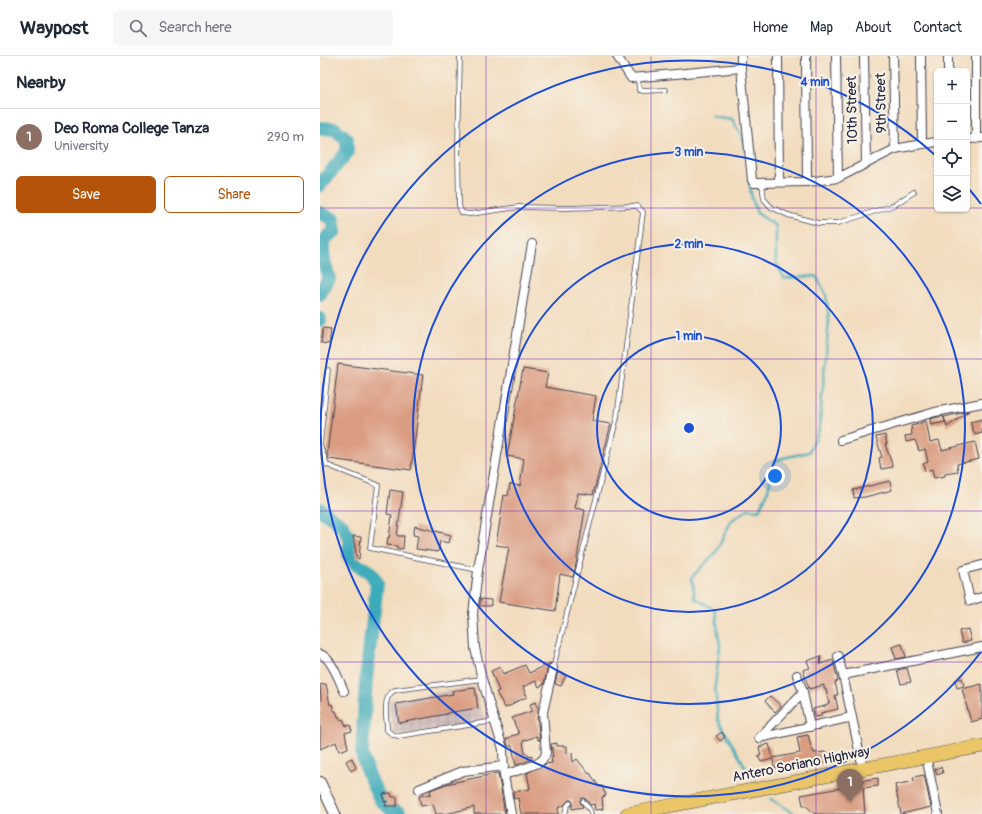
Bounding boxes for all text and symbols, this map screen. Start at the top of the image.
search box [113,10,393,46]
text: Waypost [20,16,89,40]
icon: search [127,17,149,39]
text: Search here [159,18,232,37]
text: Home [753,19,788,36]
text: Map [810,19,833,36]
text: About [855,19,891,36]
text: Contact [913,19,962,36]
map controls [934,68,970,212]
button: + [934,68,970,104]
text: Nearby [16,72,65,93]
street label: 9th Street [872,72,890,133]
text: 4 min [799,75,830,90]
street label: 10th Street [843,75,861,144]
button: − [934,104,970,140]
text: Deo Roma College Tanza [54,119,209,138]
text: 1 [26,129,32,145]
text: 290 m [267,129,304,145]
text: University [54,138,108,154]
button: locate [934,140,970,176]
text: 3 min [675,145,704,160]
button: Save [16,176,156,213]
button: Share [164,176,304,213]
button: layers [934,176,970,212]
text: 2 min [675,237,704,252]
text: 1 min [676,329,703,344]
centre of rings [682,421,696,435]
your location [765,466,785,486]
street label: Antero Soriano Highway [731,742,871,786]
pin: 1 [837,769,863,802]

